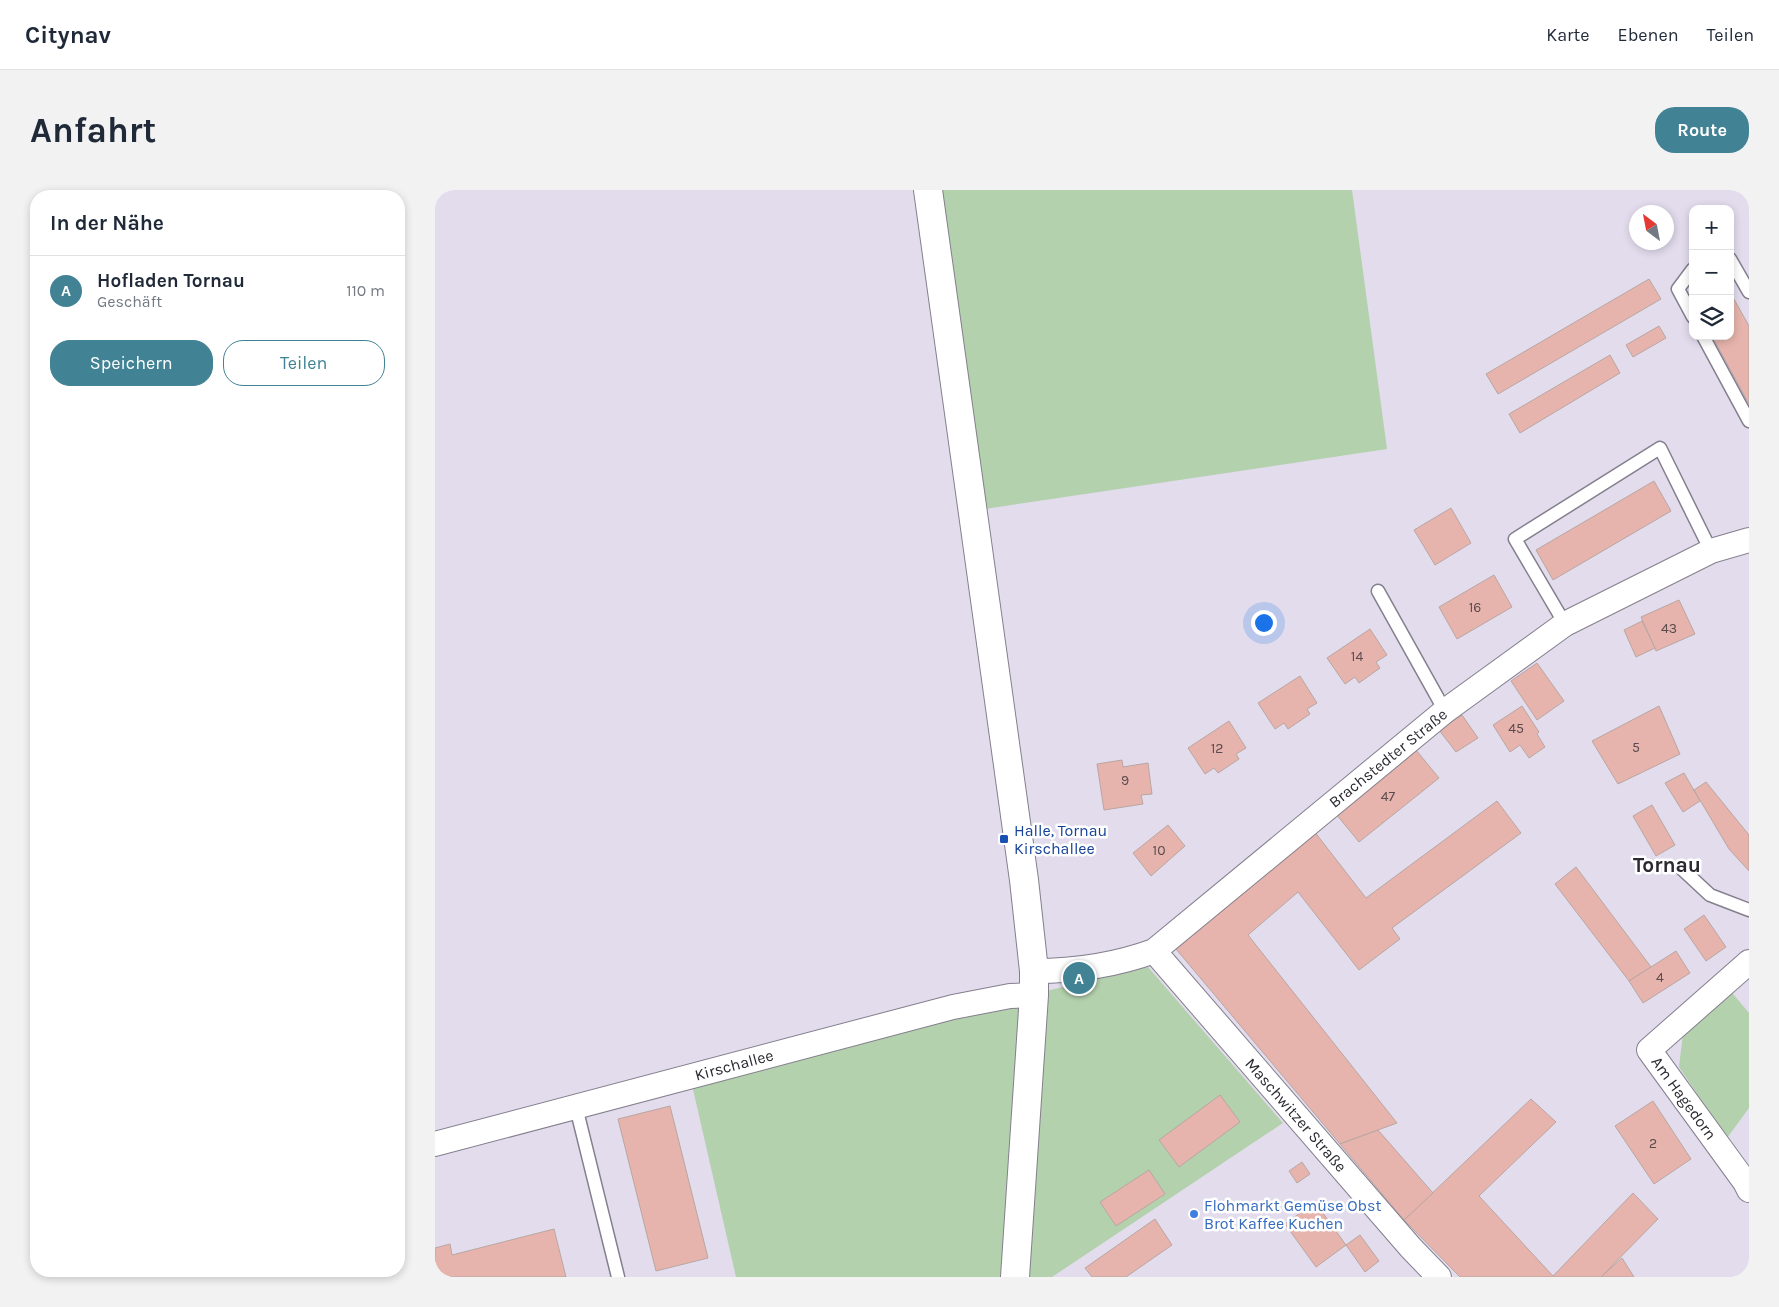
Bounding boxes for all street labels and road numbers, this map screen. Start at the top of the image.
street label: Brachstedter Straße [1325,704,1451,812]
street label: Kirschallee [693,1045,775,1085]
street label: Am Hagedorn [1647,1053,1721,1143]
street label: Maschwitzer Straße [1241,1054,1351,1176]

